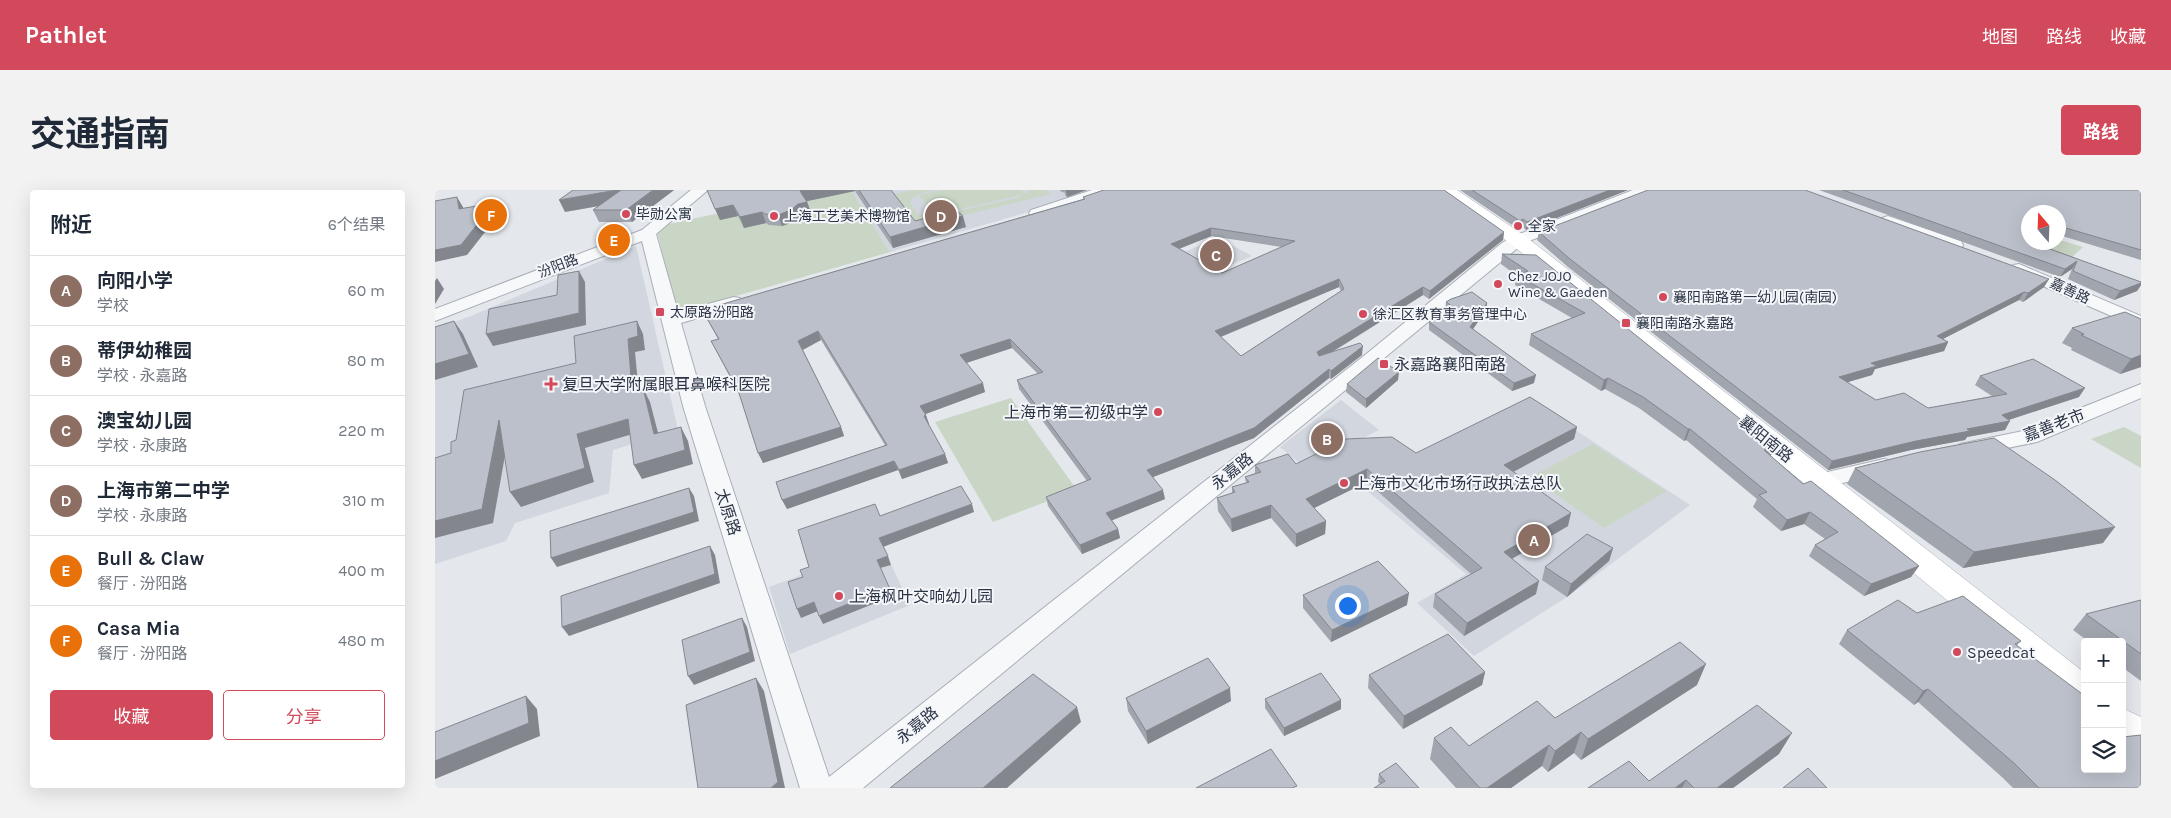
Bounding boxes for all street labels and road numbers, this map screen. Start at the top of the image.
street label: 汾阳路 [535,251,581,281]
street label: 嘉善路 [2047,274,2093,308]
street label: 嘉善老市 [2021,405,2087,445]
street label: 襄阳南路 [1735,411,1797,467]
street label: 永嘉路 [1207,449,1257,493]
street label: 太原路 [712,486,744,538]
street label: 永嘉路 [892,703,942,747]

